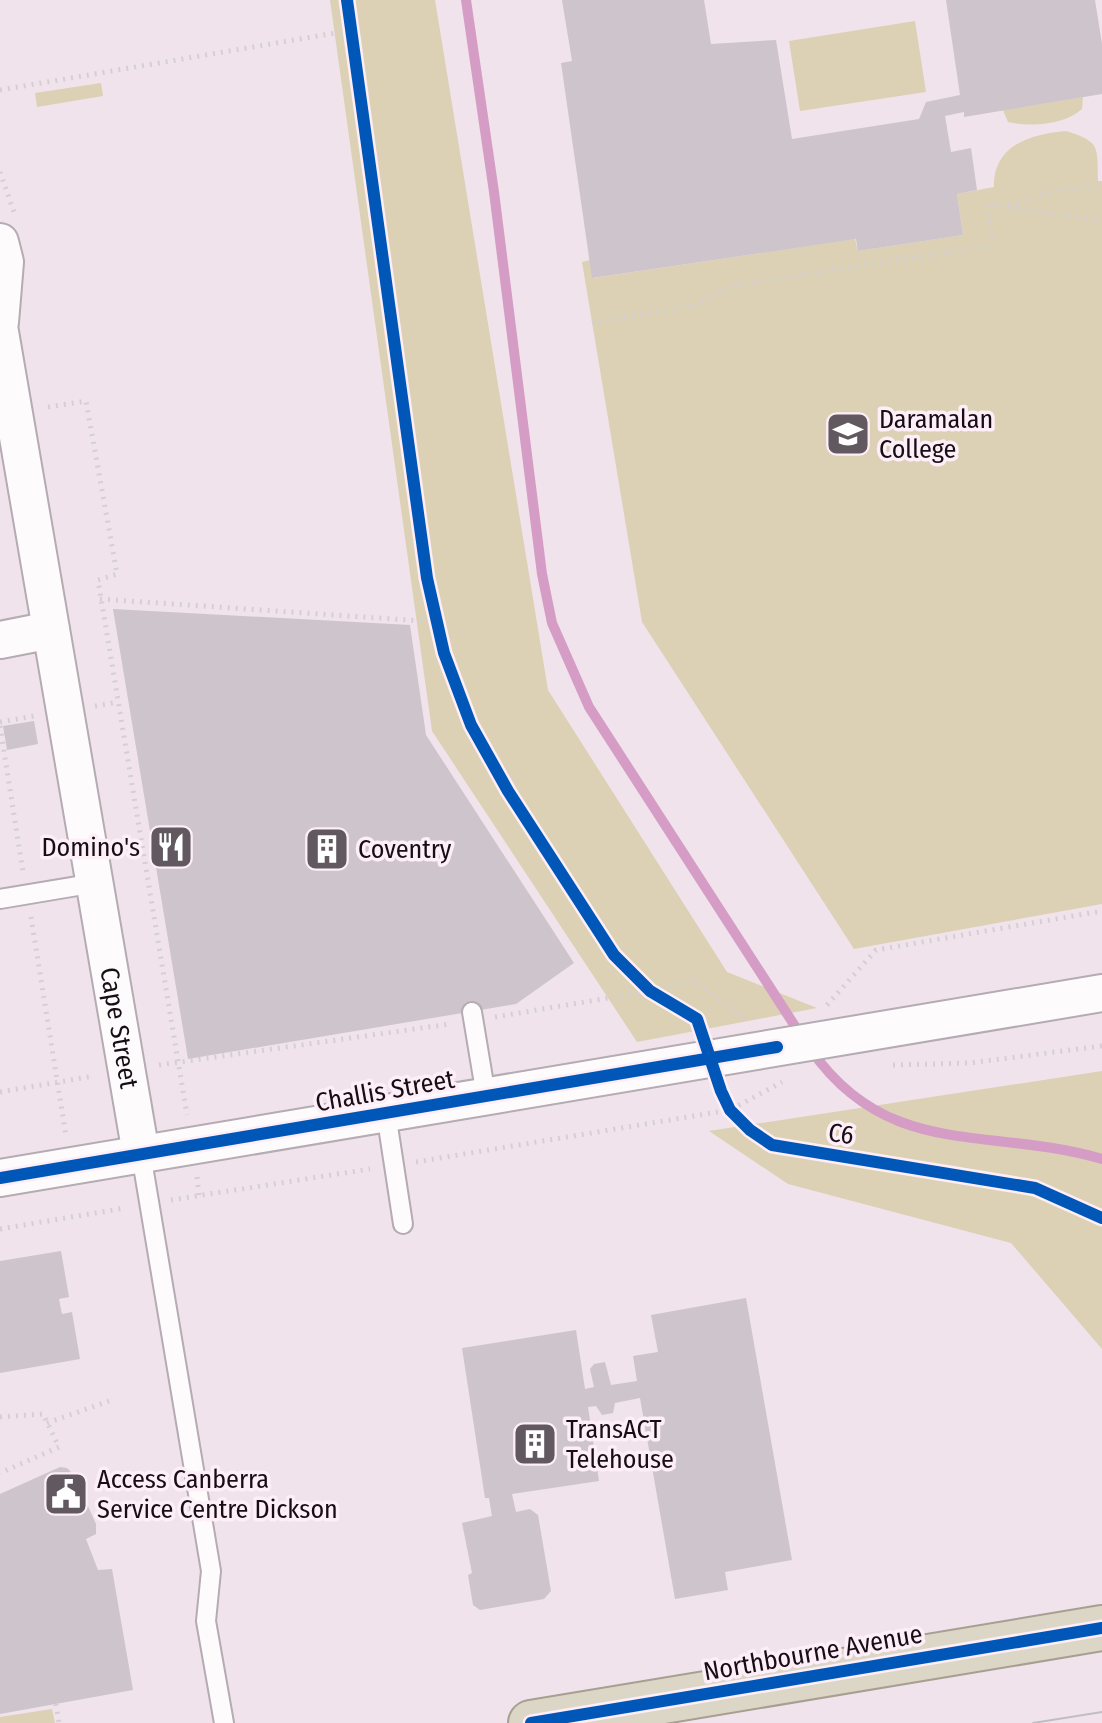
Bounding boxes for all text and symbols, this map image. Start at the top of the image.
place label: Daramalan College [879,404,993,465]
school or university icon: Daramalan College [824,410,872,458]
restaurant icon: Domino's [147,823,195,871]
building icon: Coventry [303,825,351,873]
place label: Domino's [41,832,140,863]
place label: Coventry [358,834,452,865]
street label: Cape Street [94,965,145,1091]
street label: Challis Street [313,1063,457,1118]
street label: C6 [826,1117,856,1151]
place label: TransACT Telehouse [566,1414,674,1475]
building icon: TransACT Telehouse [511,1420,559,1468]
place label: Access Canberra Service Centre Dickson [97,1464,338,1525]
public building icon: Access Canberra Service Centre Dickson [42,1470,90,1518]
street label: Northbourne Avenue [701,1618,925,1688]

